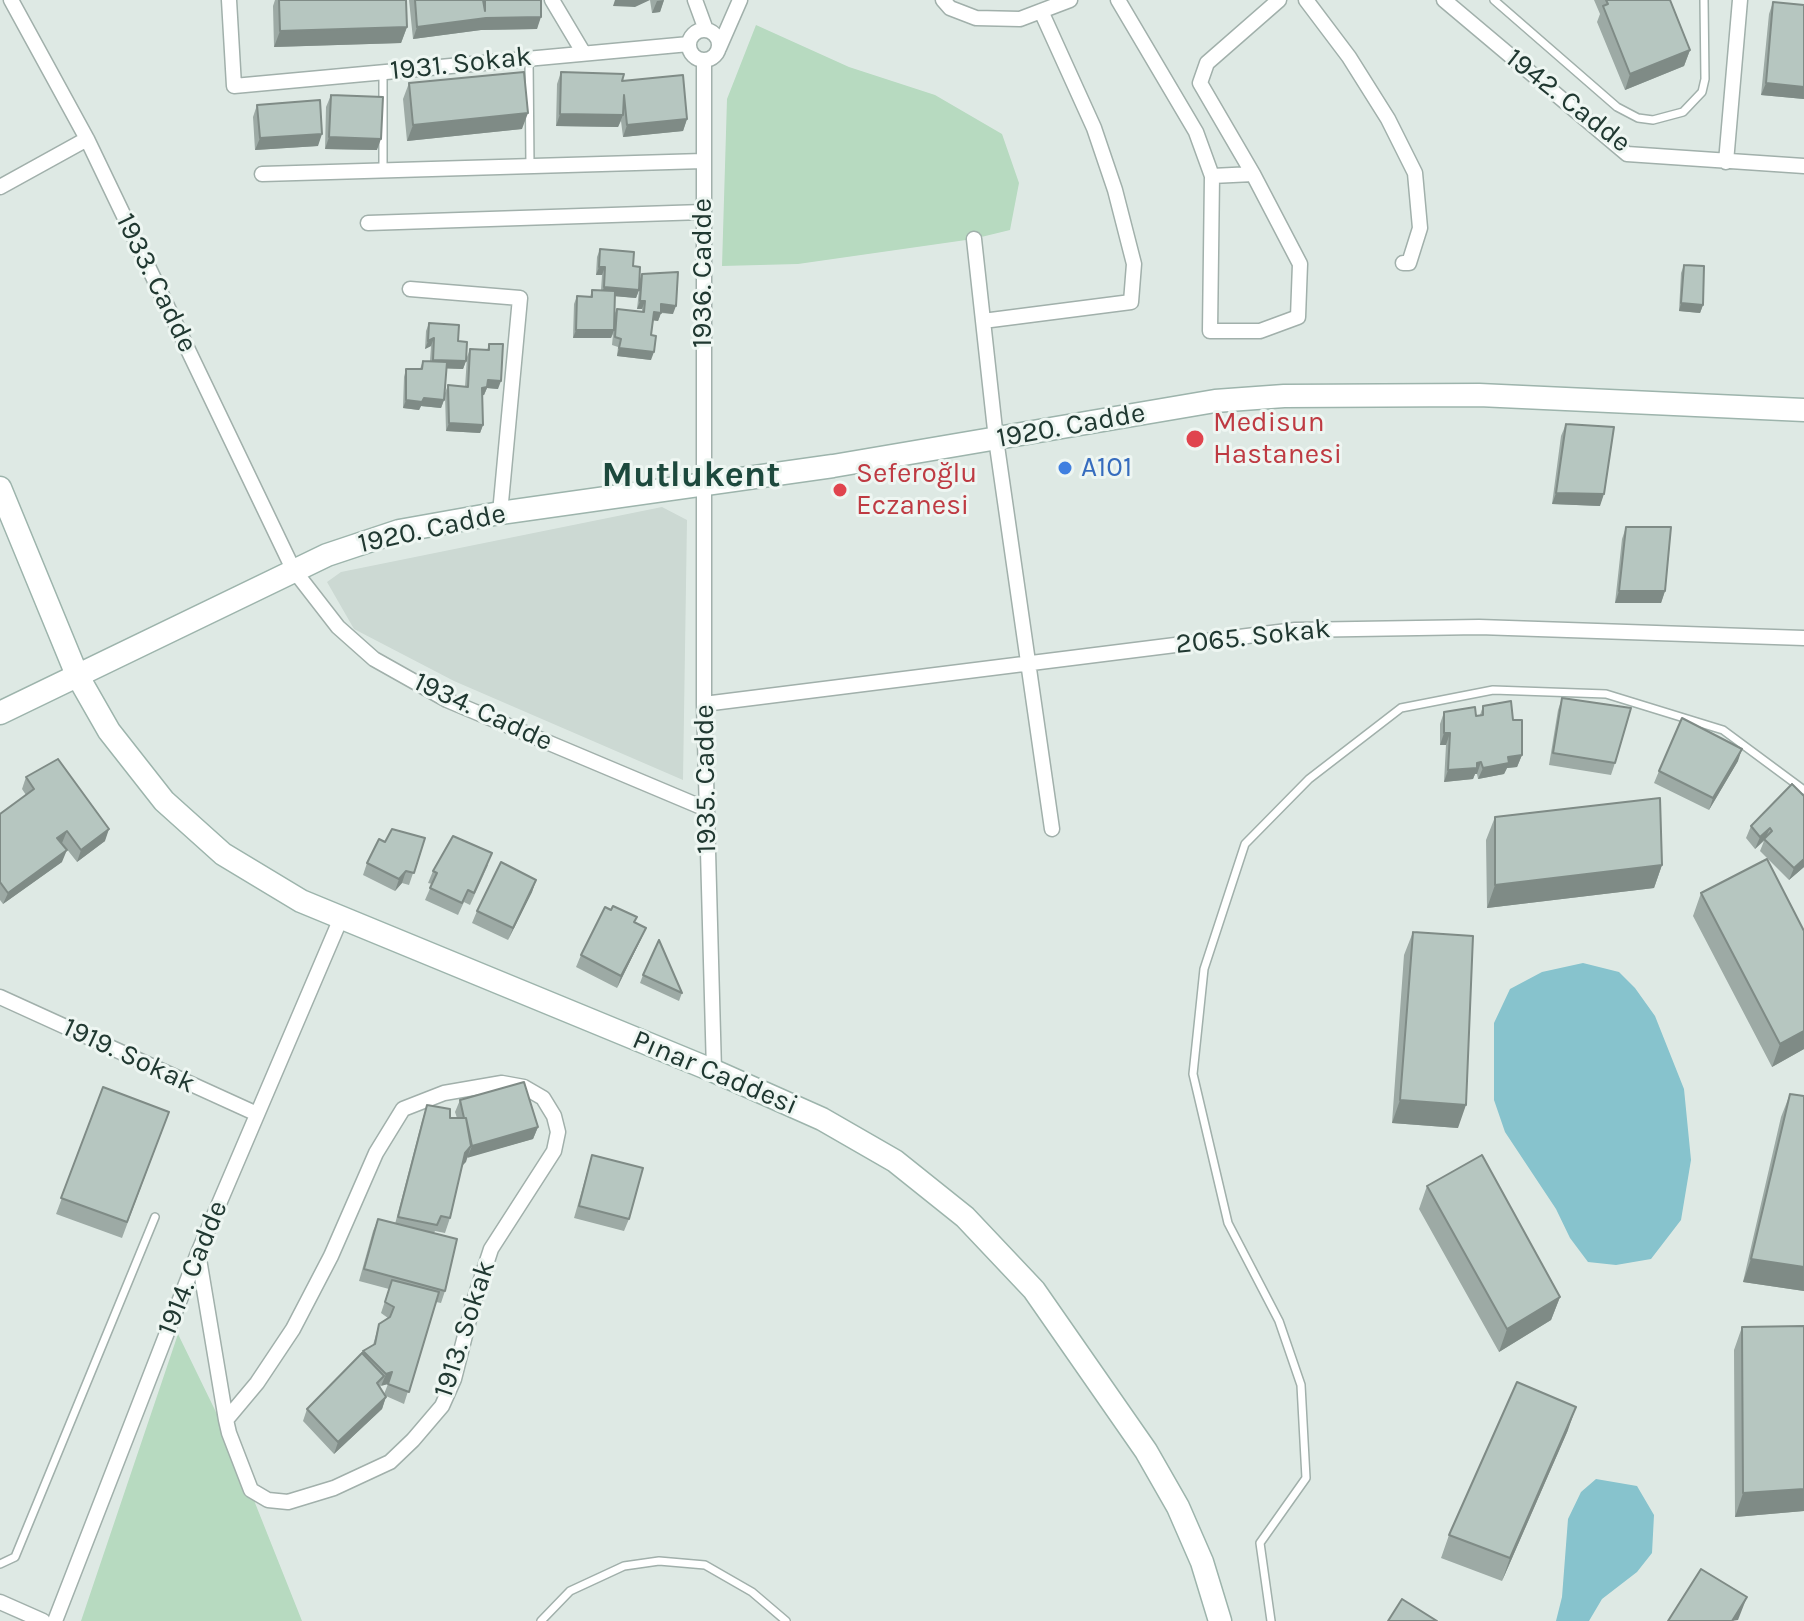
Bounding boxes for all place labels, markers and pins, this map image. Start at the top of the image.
place label: Medisun Hastanesi [1213,406,1342,472]
marker: Medisun Hastanesi [1184,428,1206,450]
place label: A101 [1081,451,1132,485]
place label: Seferoğlu Eczanesi [856,457,977,523]
marker: A101 [1056,459,1074,477]
marker: Seferoğlu Eczanesi [831,481,849,499]

